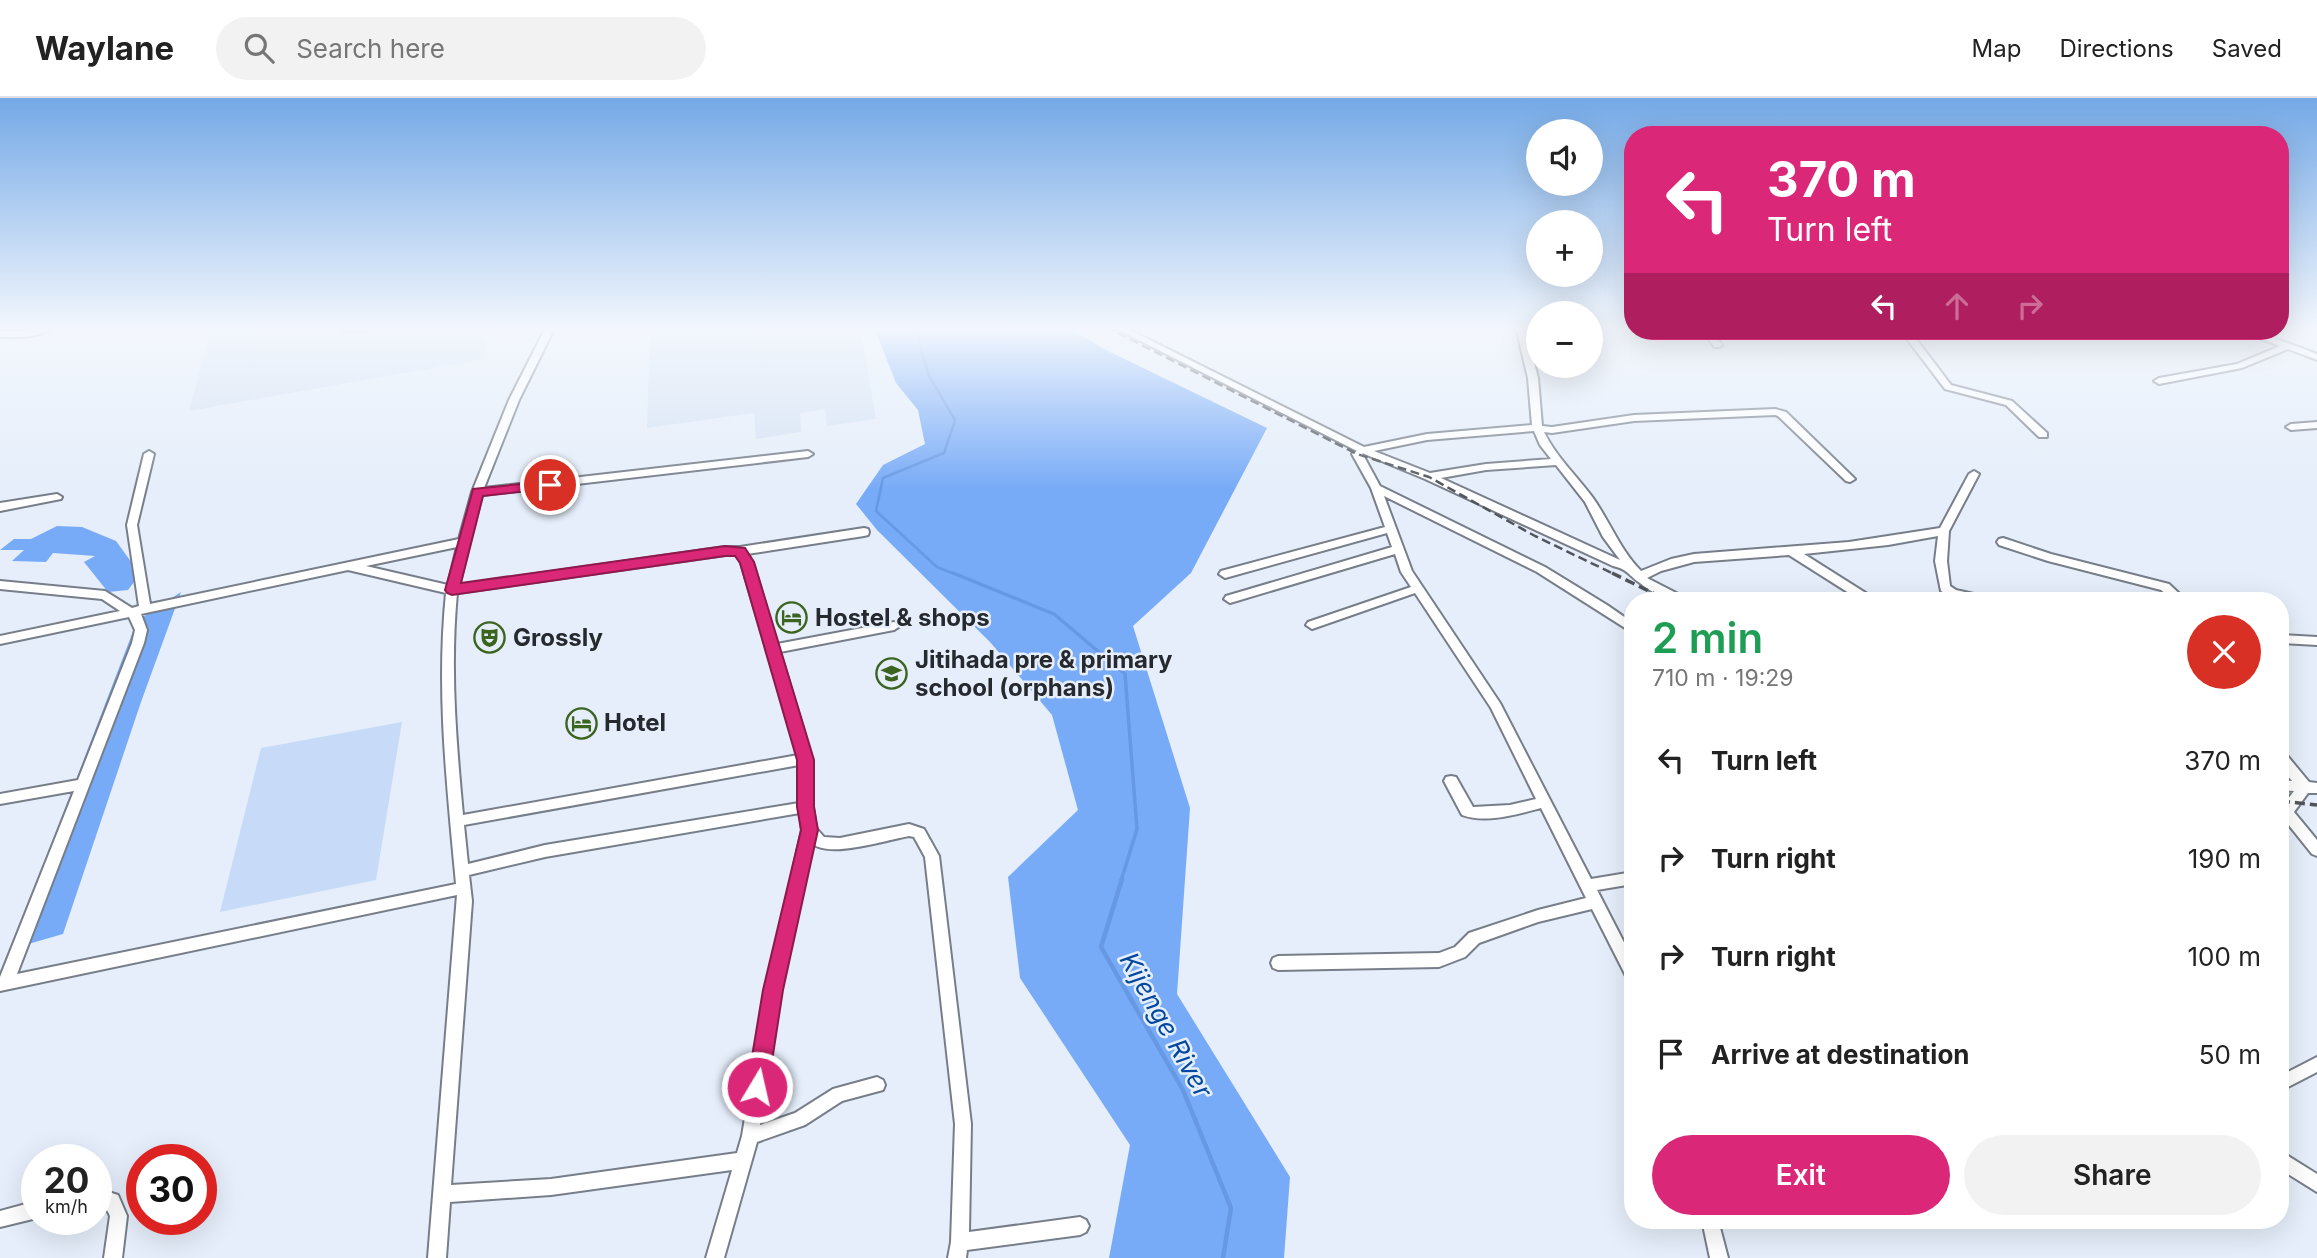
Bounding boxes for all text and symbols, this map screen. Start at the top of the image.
search box [216,17,706,80]
text: Waylane [35,28,174,68]
icon: search [240,29,278,67]
text: Search here [296,33,445,64]
text: Map [1972,34,2021,63]
text: Directions [2059,34,2174,63]
text: Saved [2212,34,2282,63]
map controls [1526,119,1603,378]
button: sound [1526,119,1603,196]
text: 370 m [1767,150,1916,209]
icon: left [1652,154,1743,245]
button: + [1526,210,1603,287]
text: Turn left [1767,210,1892,249]
icon: left [1865,287,1903,325]
icon: ahead [1938,287,1976,325]
icon: right [2011,287,2049,325]
button: − [1526,301,1603,378]
pin [520,455,580,515]
icon: arrive [531,466,569,504]
hotel icon: Hostel & shops [775,601,809,635]
place label: Hostel & shops [815,603,990,632]
text: 2 min [1652,612,1763,663]
button: close [2187,615,2261,689]
theatre icon: Grossly [473,621,507,655]
place label: Grossly [513,623,604,652]
place label: Jitihada pre & primary school (orphans) [915,645,1173,702]
school or university icon: Jitihada pre & primary school (orphans) [875,657,909,691]
text: 710 m · 19:29 [1652,664,1794,692]
hotel icon: Hotel [564,706,598,740]
place label: Hotel [604,708,666,737]
icon: left [1652,741,1690,779]
text: Turn left [1711,745,1817,776]
text: 370 m [2184,745,2261,776]
icon: right [1652,839,1690,877]
text: Turn right [1711,843,1836,874]
text: 190 m [2188,843,2261,874]
icon: right [1652,937,1690,975]
text: Turn right [1711,941,1836,972]
text: 100 m [2188,941,2261,972]
water label: Kijenge River [1114,947,1220,1104]
icon: arrive [1652,1035,1690,1073]
text: Arrive at destination [1711,1039,1970,1070]
text: 50 m [2199,1039,2261,1070]
position arrow [720,1050,794,1124]
button: Exit [1652,1135,1950,1215]
button: Share [1964,1135,2261,1215]
speed limit sign: 30 [126,1144,217,1235]
text: 20 [44,1159,89,1201]
text: km/h [45,1196,88,1217]

